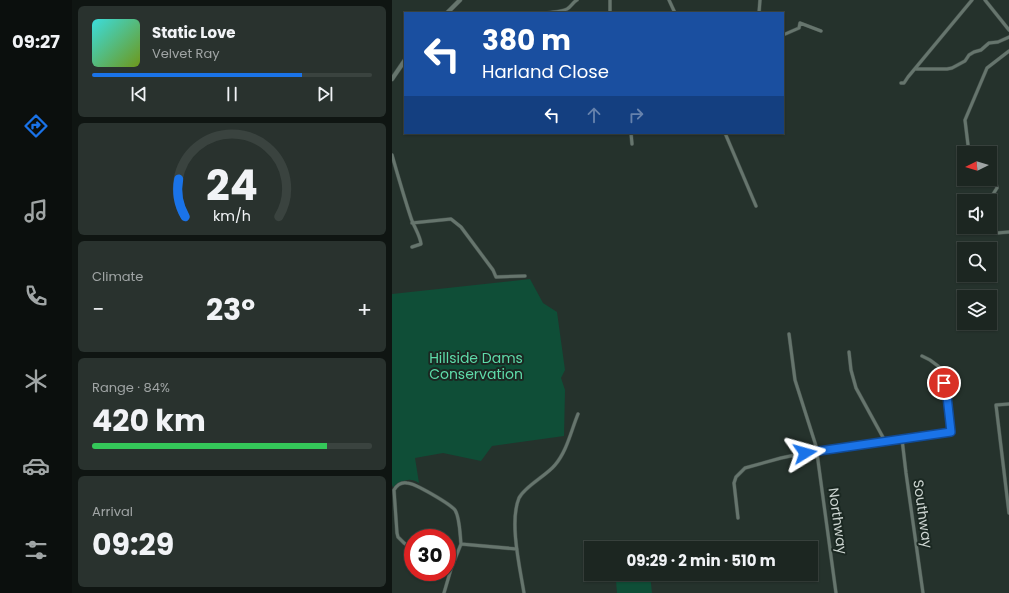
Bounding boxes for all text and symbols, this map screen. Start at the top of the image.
text: 380 m [482,21,571,60]
text: Static Love [152,22,236,43]
icon: left [416,28,468,80]
text: 09:27 [12,29,60,54]
text: Velvet Ray [152,44,220,63]
text: Harland Close [482,59,609,84]
icon: previous [128,83,150,105]
icon: pause [221,83,243,105]
icon: next [314,83,336,105]
icon: left [541,104,563,126]
icon: ahead [583,104,605,126]
icon: right [625,104,647,126]
icon: directions [22,112,50,140]
north arrow [957,146,997,186]
map controls [957,146,997,330]
text: 24 [206,156,258,215]
button: sound [957,194,997,234]
icon: music [22,197,50,225]
text: km/h [213,206,251,226]
button: search [957,242,997,282]
text: Climate [92,267,143,286]
icon: phone [22,282,50,310]
text: 23° [206,288,255,331]
button: layers [957,290,997,330]
text: − [92,294,104,325]
text: + [357,294,372,325]
park label: Hillside Dams Conservation [429,348,523,384]
pin [927,366,961,400]
icon: climate [22,367,50,395]
icon: arrive [933,372,955,394]
text: Range · 84% [92,378,170,397]
text: 420 km [92,399,206,442]
position arrow [784,432,826,474]
icon: car [22,452,50,480]
street label: Southway [908,478,938,550]
street label: Northway [823,486,853,556]
text: Arrival [92,502,133,521]
text: 09:29 [92,523,174,566]
speed limit sign: 30 [404,529,456,581]
icon: filters [22,536,50,564]
text: 09:29 · 2 min · 510 m [626,550,776,571]

